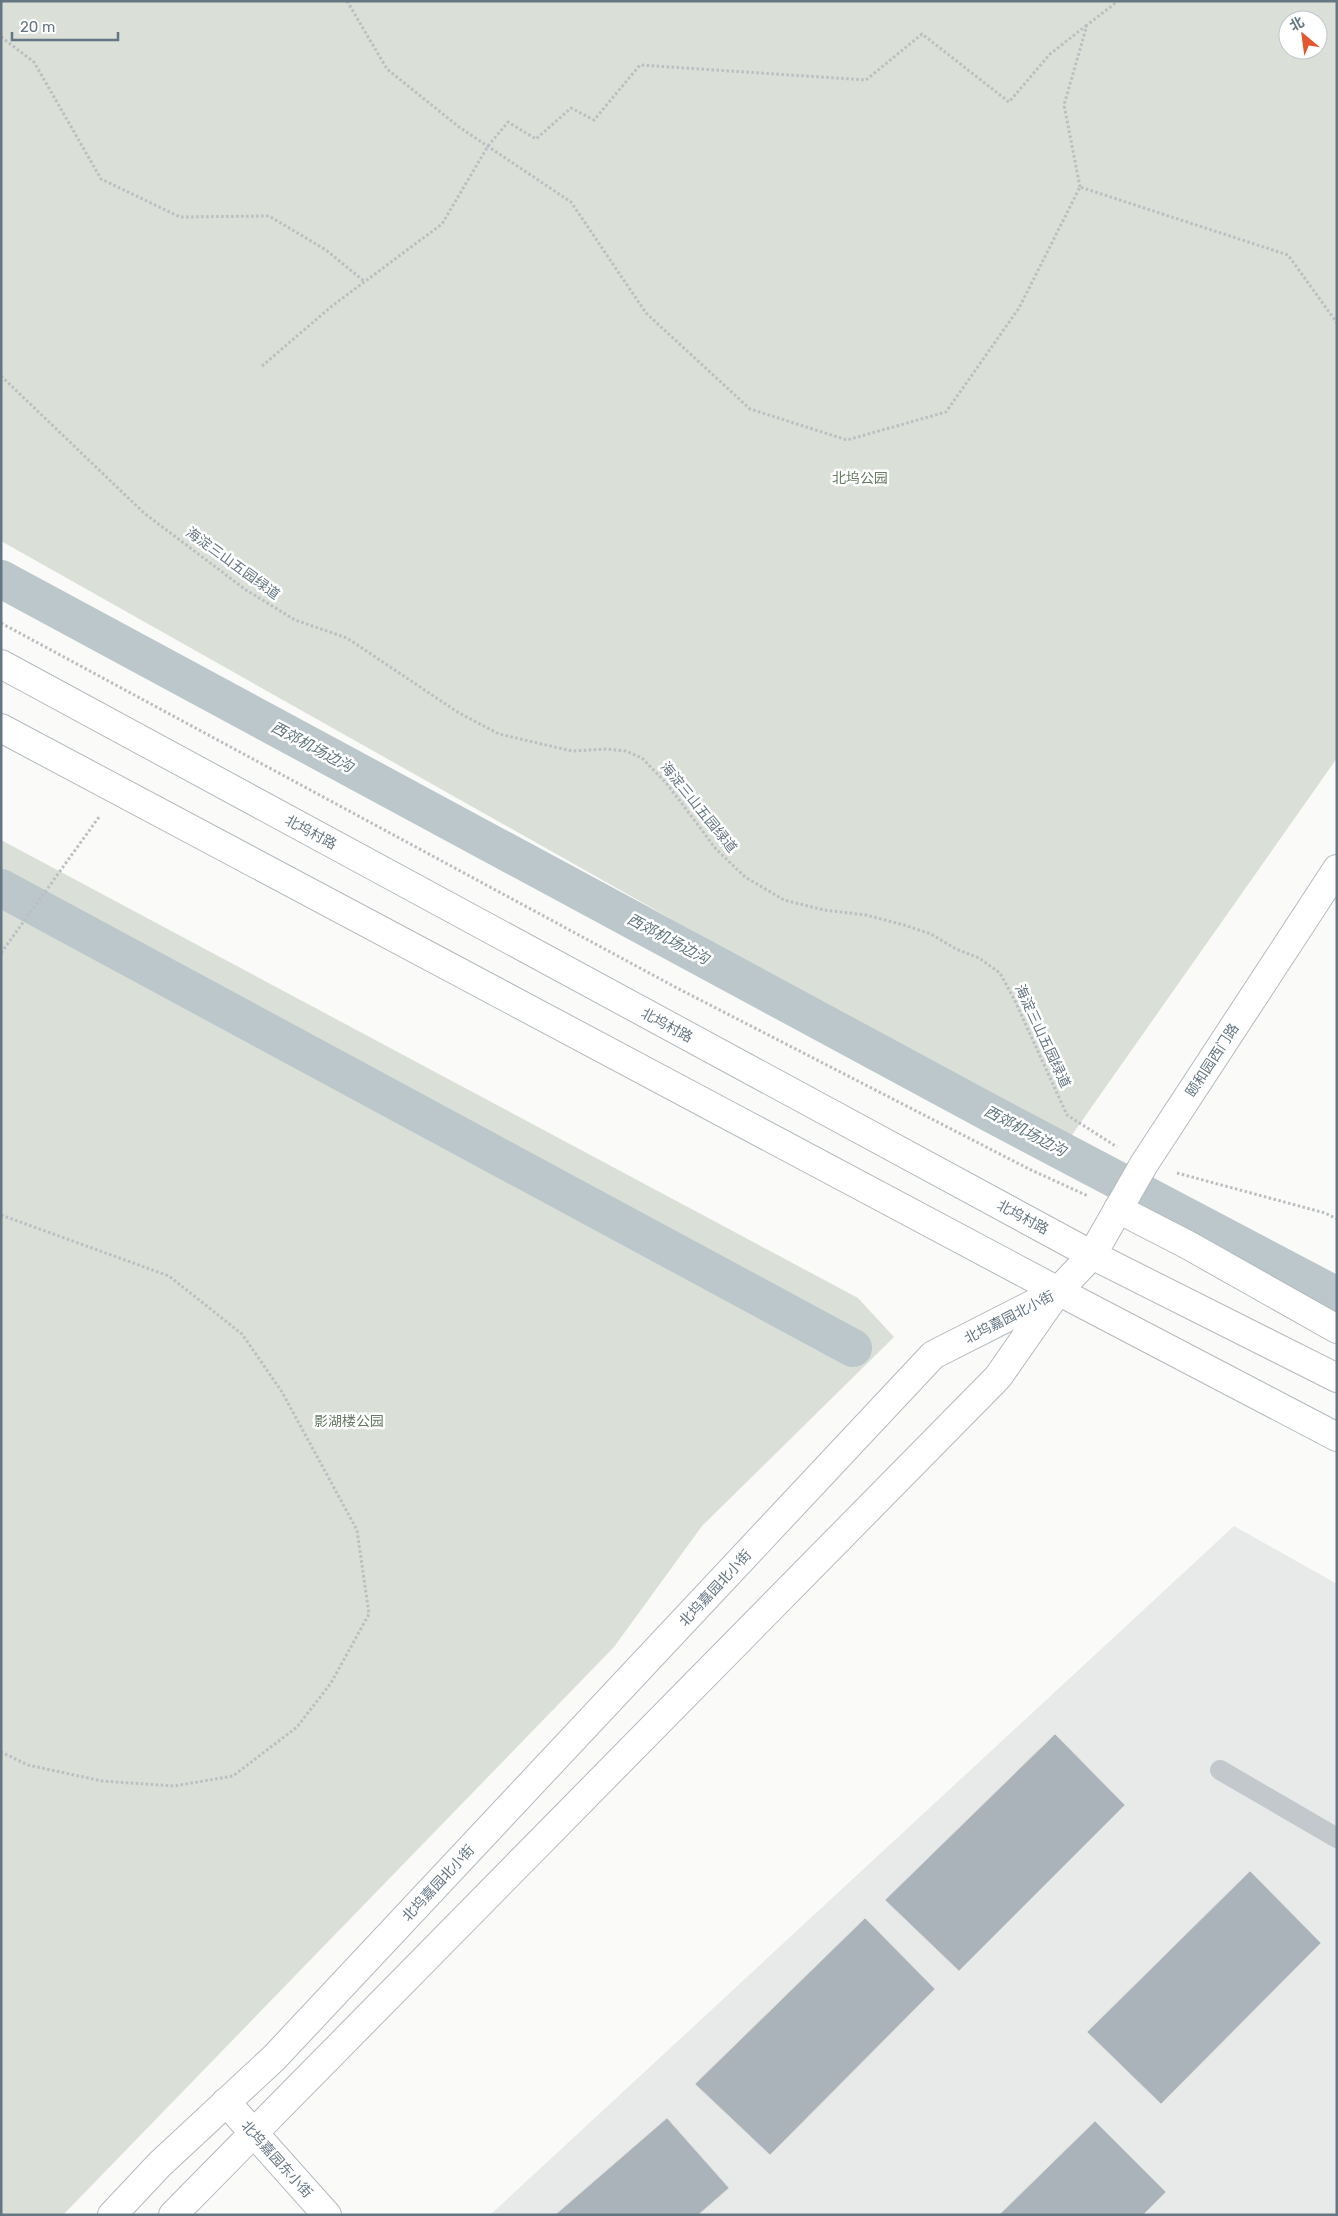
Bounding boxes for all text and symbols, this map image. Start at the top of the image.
scale bar [12,10,119,42]
north arrow [1278,10,1328,60]
text: 北 [1287,13,1307,35]
text: 20 m [20,18,55,36]
park label: 北坞公园 [832,470,888,487]
street label: 海淀三山五园绿道 [182,524,283,603]
water label: 西郊机场边沟 [268,718,358,777]
street label: 海淀三山五园绿道 [657,758,740,856]
street label: 北坞村路 [282,812,339,853]
water label: 西郊机场边沟 [624,910,714,969]
street label: 海淀三山五园绿道 [1011,982,1074,1091]
street label: 北坞村路 [638,1005,695,1046]
street label: 颐和园西门路 [1182,1020,1242,1100]
water label: 西郊机场边沟 [981,1102,1071,1161]
street label: 北坞村路 [994,1197,1051,1238]
street label: 北坞嘉园北小街 [962,1288,1057,1347]
park label: 影湖楼公园 [314,1413,384,1430]
street label: 北坞嘉园北小街 [676,1547,755,1630]
street label: 北坞嘉园北小街 [399,1842,478,1925]
street label: 北坞嘉园东小街 [238,2117,316,2201]

